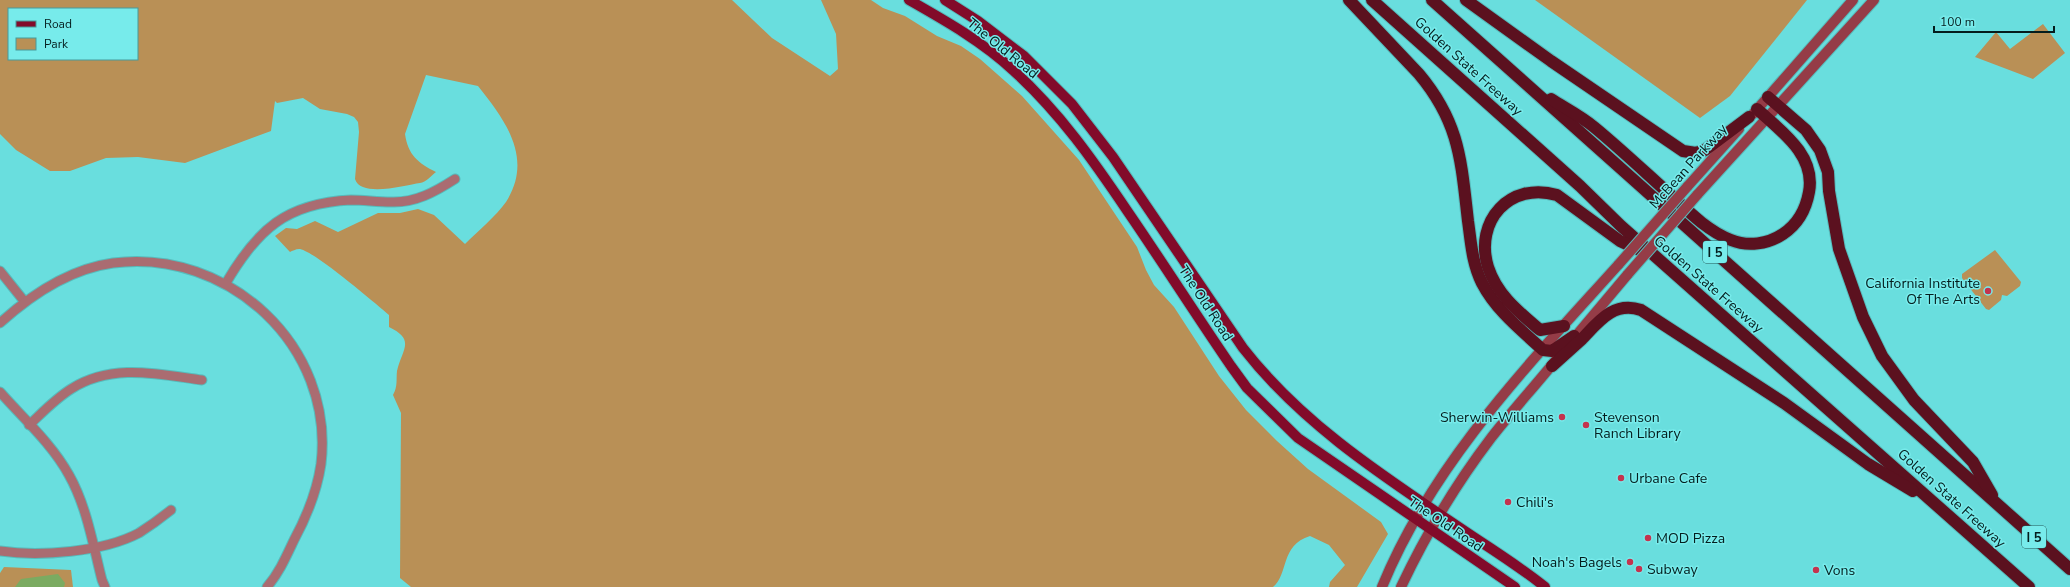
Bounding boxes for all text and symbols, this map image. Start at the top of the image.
legend [8,8,138,60]
scale bar [1934,8,2054,34]
street label: Golden State Freeway [1411,13,1527,121]
street label: The Old Road [963,14,1042,83]
text: 100 m [1940,14,1975,30]
text: Road [44,16,72,32]
text: Park [44,36,69,52]
street label: McBean Parkway [1645,119,1732,213]
street label: Golden State Freeway [1650,231,1768,338]
road number: I 5 [1703,241,1727,263]
street label: The Old Road [1174,262,1237,345]
place label: California Institute Of The Arts [1865,274,1980,309]
marker: California Institute Of The Arts [1983,286,1993,296]
place label: Sherwin-Williams [1440,408,1554,427]
place label: Stevenson Ranch Library [1594,408,1682,443]
marker: Sherwin-Williams [1557,412,1567,422]
marker: Stevenson Ranch Library [1581,420,1591,430]
street label: Golden State Freeway [1894,445,2010,553]
place label: Urbane Cafe [1629,469,1707,488]
marker: Urbane Cafe [1616,473,1626,483]
street label: The Old Road [1405,492,1487,556]
place label: Chili's [1516,493,1554,512]
marker: Chili's [1503,497,1513,507]
road number: I 5 [2022,526,2046,548]
place label: MOD Pizza [1656,529,1725,548]
marker: MOD Pizza [1643,533,1653,543]
place label: Noah's Bagels [1532,553,1622,572]
marker: Noah's Bagels [1625,557,1635,567]
place label: Subway [1647,560,1699,579]
place label: Vons [1823,561,1856,580]
marker: Subway [1634,564,1644,574]
marker: Vons [1811,565,1821,575]

